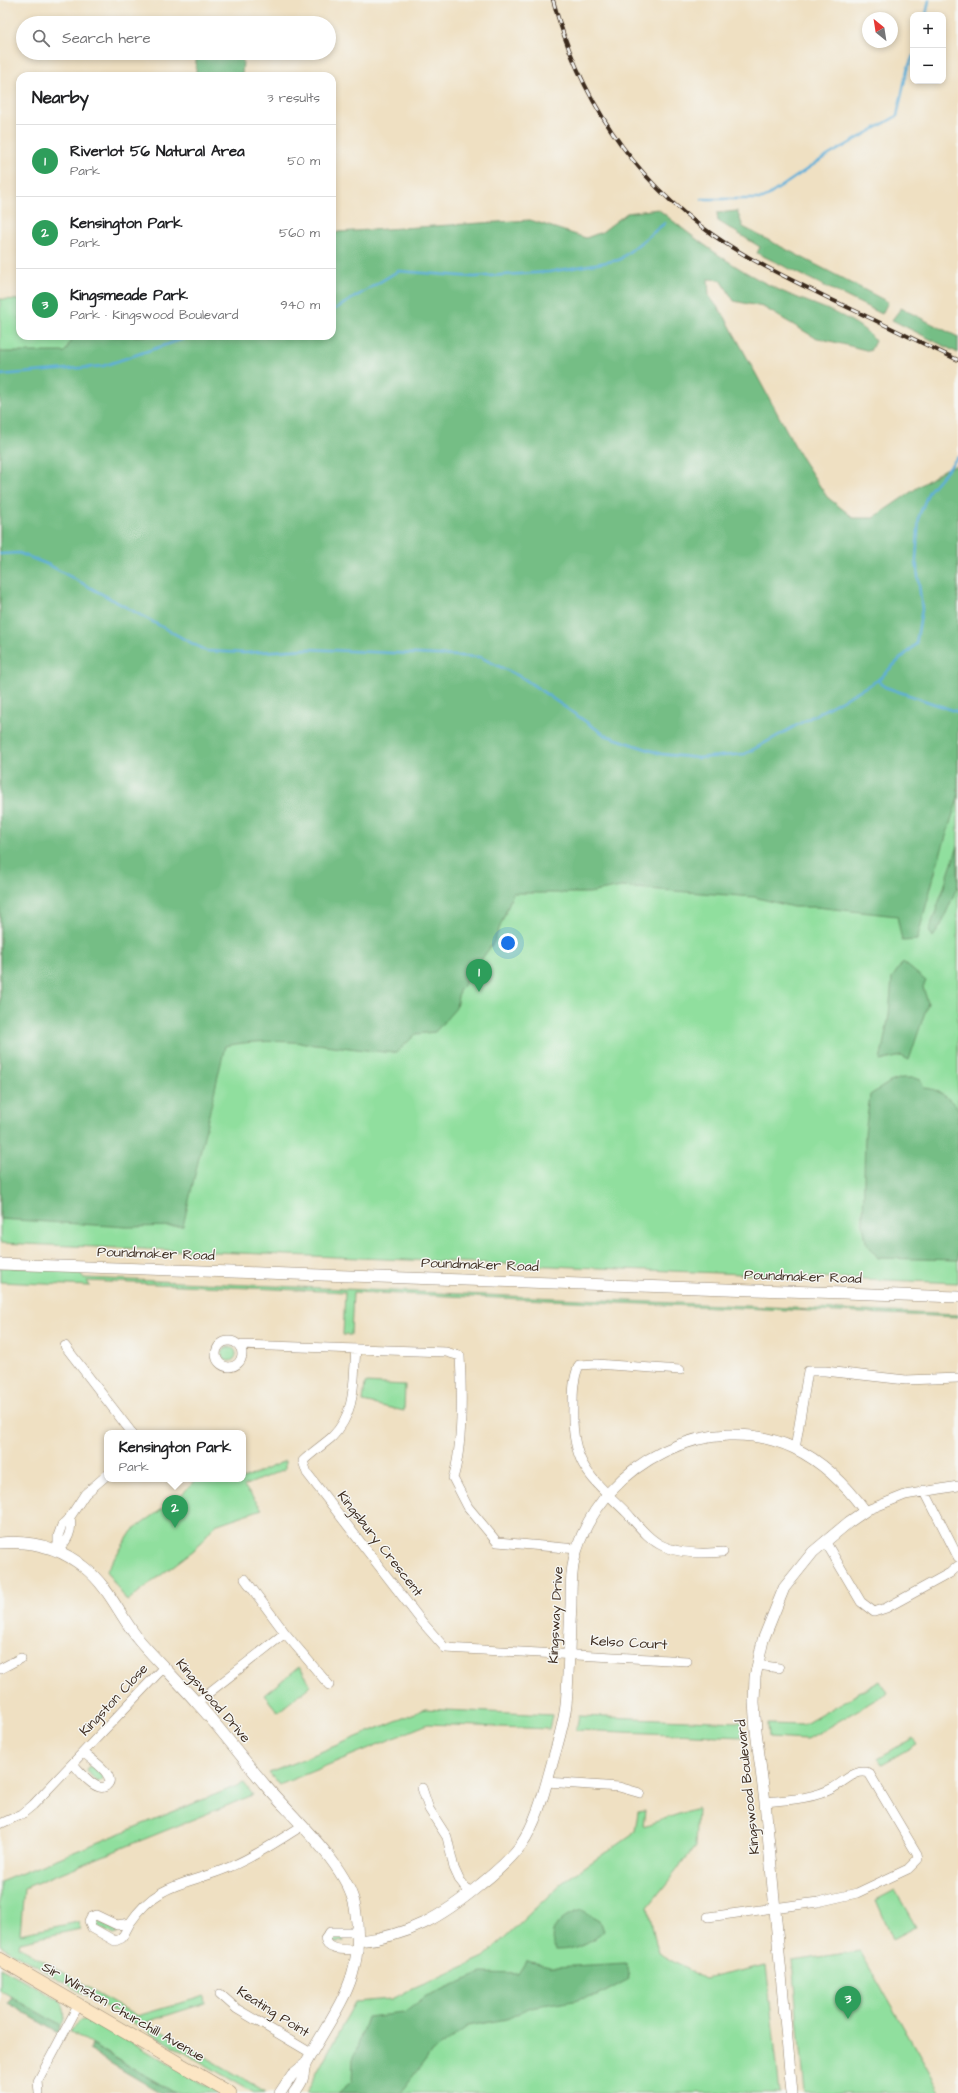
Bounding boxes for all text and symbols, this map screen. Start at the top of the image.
north arrow [862,12,898,48]
map controls [910,12,946,84]
button: + [910,12,946,48]
search box [16,16,336,60]
icon: search [30,27,52,49]
text: Search here [62,28,151,49]
button: − [910,48,946,84]
text: Nearby [32,86,89,110]
text: 3 results [267,89,320,107]
text: Riverlot 56 Natural Area [70,141,245,162]
text: 1 [44,152,46,170]
text: 50 m [287,152,320,170]
text: Park [70,162,100,180]
text: Kensington Park [70,213,182,234]
text: 2 [41,224,49,242]
text: 560 m [279,224,320,242]
text: Park [70,234,100,252]
text: Kingsmeade Park [70,285,188,306]
text: 3 [42,296,48,314]
text: 940 m [280,296,320,314]
text: Park · Kingswood Boulevard [70,306,238,324]
your location [498,933,518,953]
pin: 1 [466,959,492,992]
street label: Poundmaker Road [97,1242,215,1266]
street label: Poundmaker Road [421,1253,539,1277]
street label: Poundmaker Road [744,1265,862,1289]
popup [104,1430,246,1482]
text: Kensington Park [119,1437,231,1458]
text: Park [119,1458,149,1476]
street label: Kingsbury Crescent [332,1487,428,1601]
pin: 2 [162,1495,188,1528]
street label: Kingsway Drive [543,1565,569,1664]
street label: Kelso Court [590,1631,668,1655]
street label: Kingswood Drive [171,1655,255,1748]
street label: Kingston Close [75,1659,153,1741]
street label: Kingswood Boulevard [731,1718,765,1856]
street label: Sir Winston Churchill Avenue [38,1957,208,2067]
street label: Keating Point [233,1982,314,2042]
pin: 3 [835,1986,861,2019]

